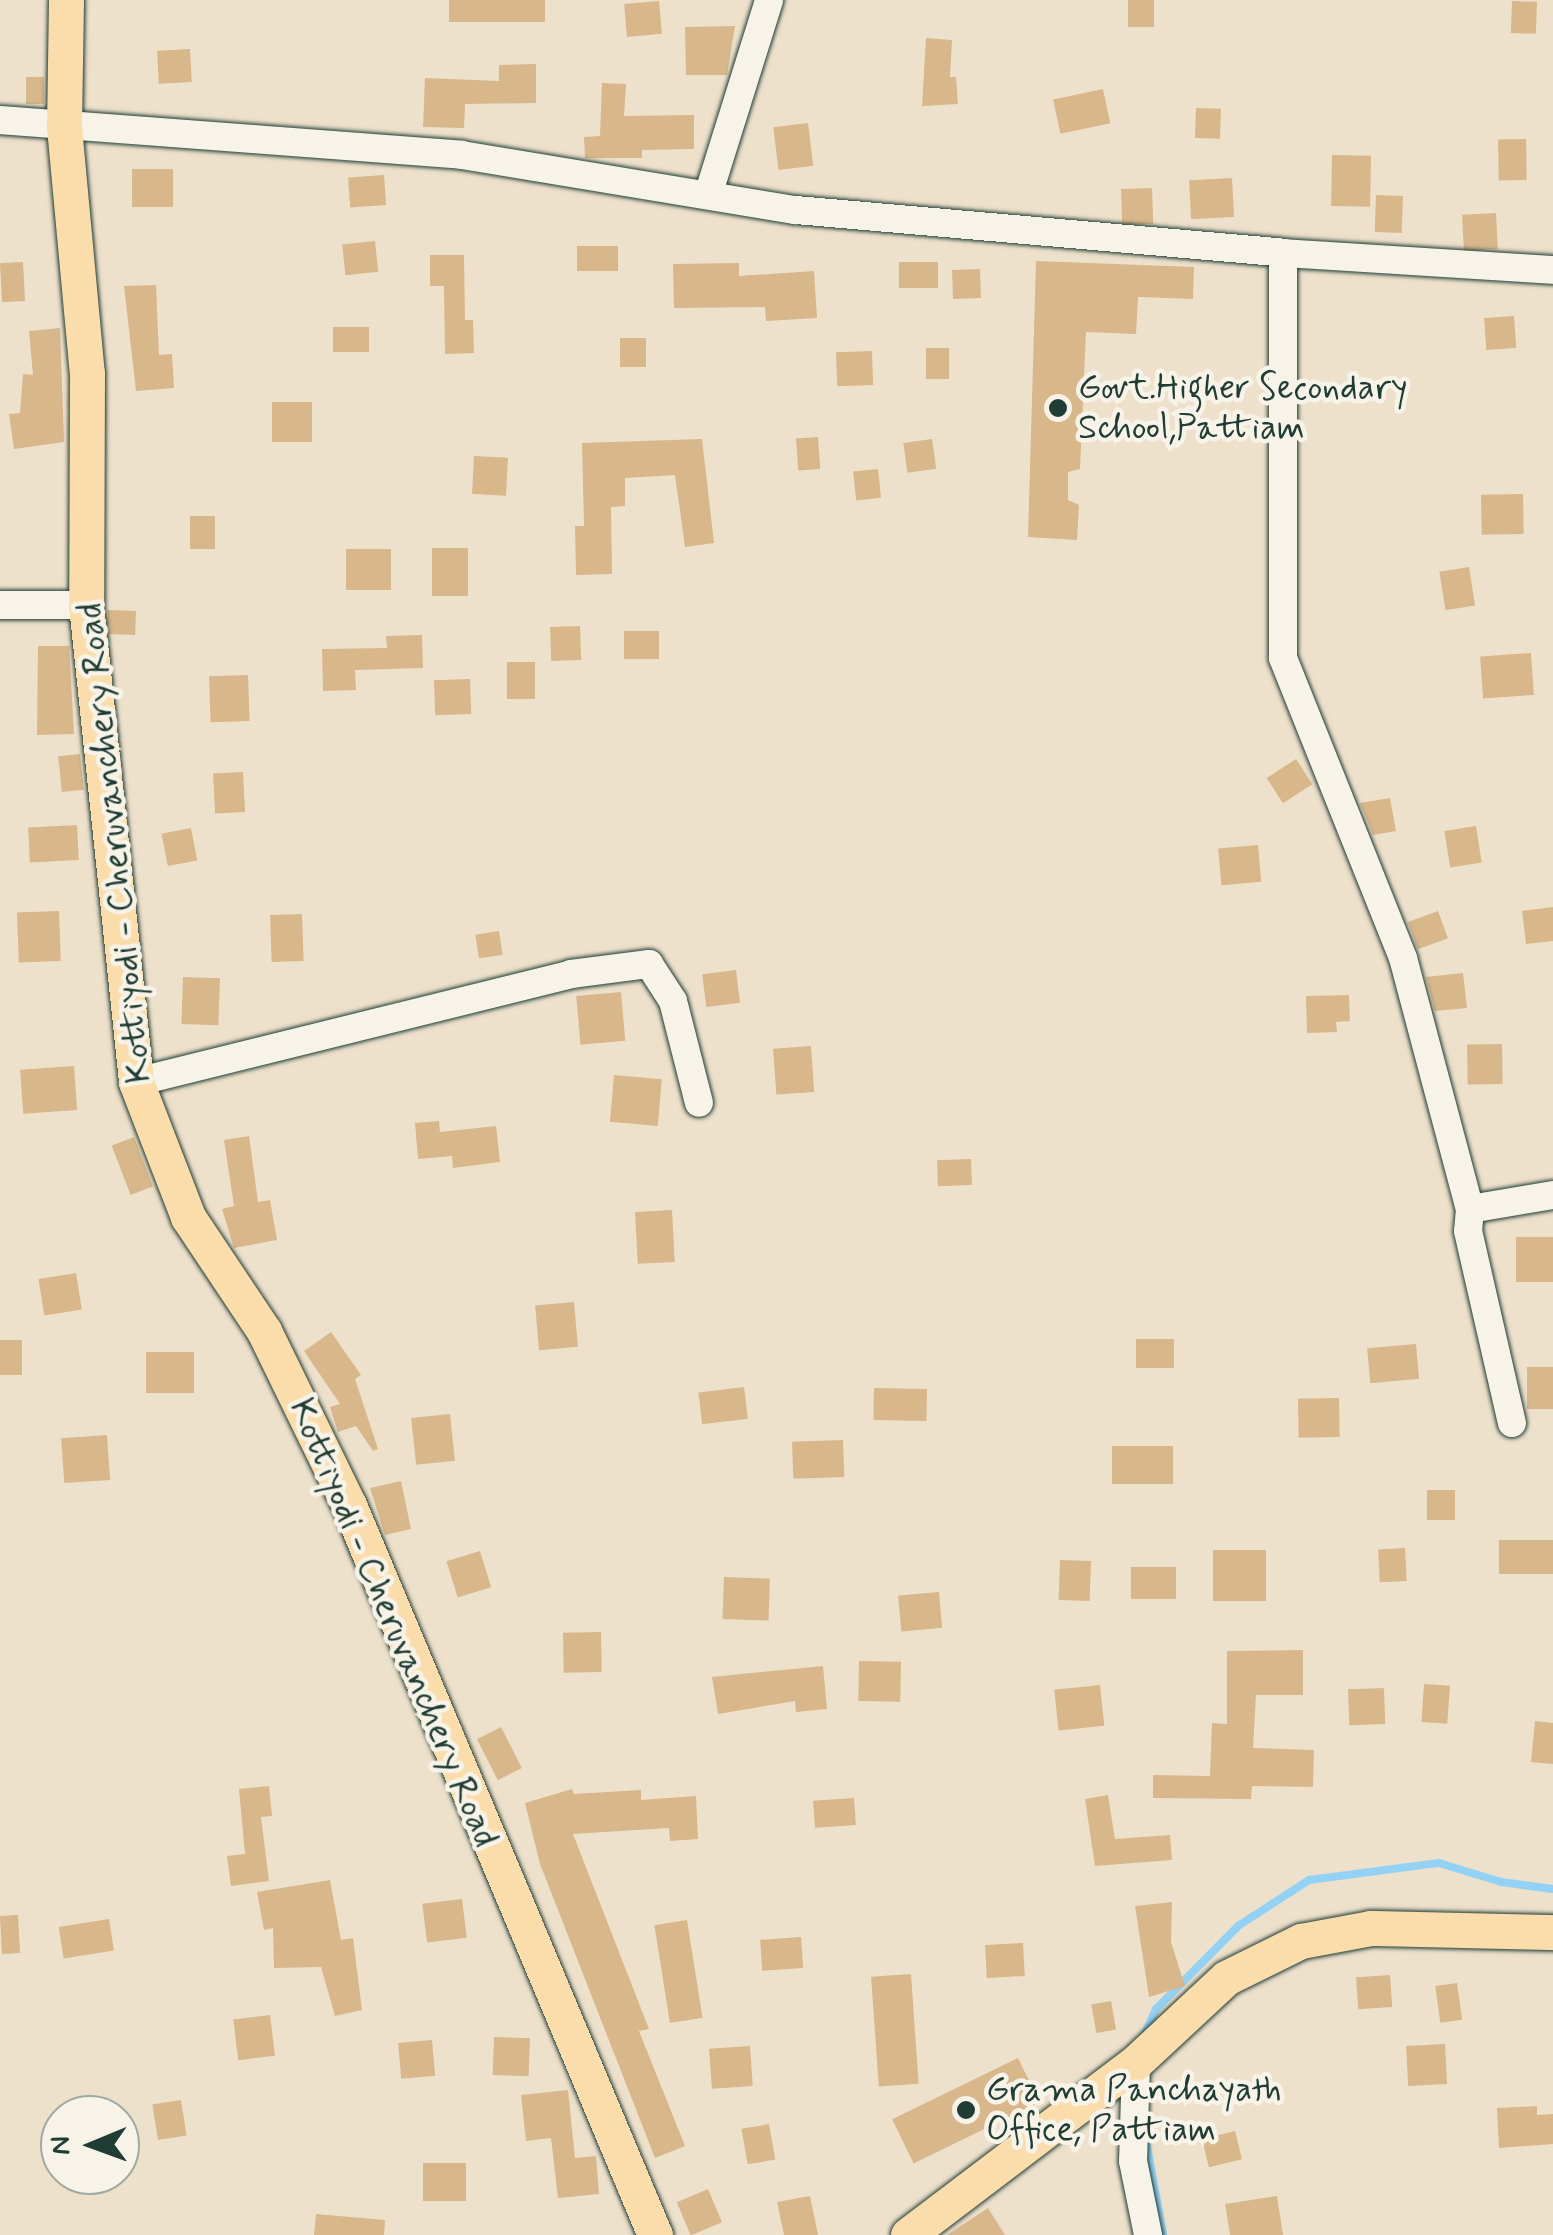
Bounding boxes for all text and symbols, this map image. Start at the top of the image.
place label: Govt.Higher Secondary School,Pattiam [1078,367,1421,449]
marker: Govt.Higher Secondary School,Pattiam [1047,397,1069,419]
street label: Kottiyodi - Cheruvanchery Road [69,602,161,1084]
street label: Kottiyodi - Cheruvanchery Road [280,1394,506,1852]
place label: Grama Panchayath Office, Pattiam [986,2069,1278,2151]
north arrow [40,2095,140,2195]
marker: Grama Panchayath Office, Pattiam [955,2099,977,2121]
text: N [43,2136,80,2155]

